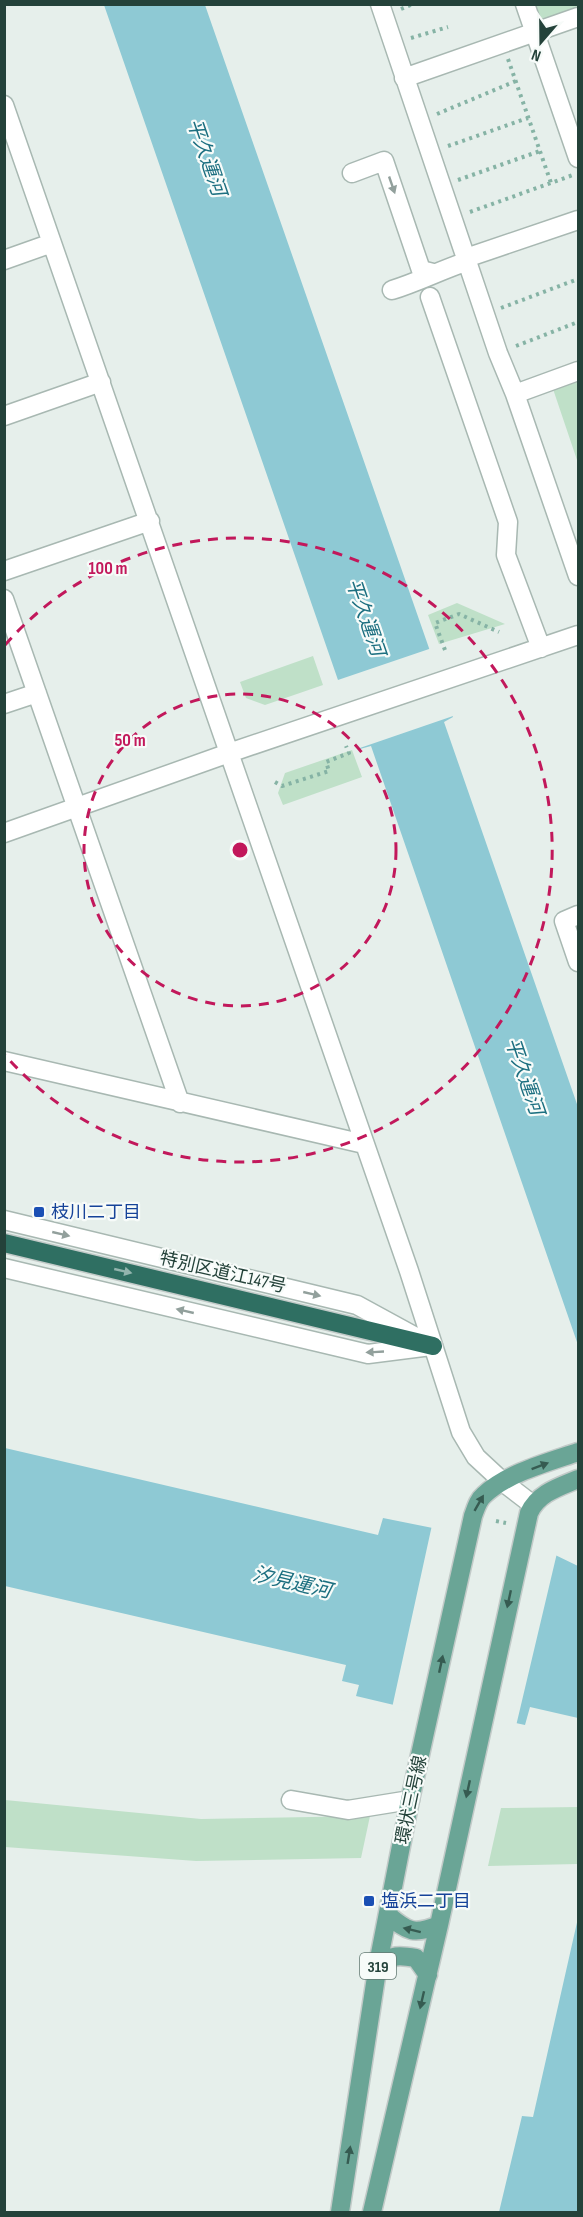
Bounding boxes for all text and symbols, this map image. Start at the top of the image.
north arrow [511,12,571,72]
text: N [529,44,544,65]
water label: 平久運河 [182,116,232,203]
one-way arrow [388,176,398,194]
text: 100 m [89,558,128,579]
water label: 平久運河 [341,576,391,663]
text: 50 m [114,730,146,751]
centre of rings [230,840,250,860]
water label: 平久運河 [500,1035,550,1122]
place label: 枝川二丁目 [51,1202,141,1223]
marker: 枝川二丁目 [32,1205,46,1219]
one-way arrow [52,1229,71,1239]
street label: 特別区道江147号 [158,1248,288,1297]
one-way arrow [114,1267,132,1277]
one-way arrow [303,1290,322,1299]
one-way arrow [175,1305,194,1315]
one-way arrow [365,1348,384,1357]
one-way arrow [531,1460,549,1470]
one-way arrow [474,1495,485,1511]
water label: 汐見運河 [250,1562,337,1605]
one-way arrow [504,1590,513,1609]
one-way arrow [436,1654,446,1673]
street label: 環状三号線 [392,1754,431,1846]
one-way arrow [463,1780,473,1799]
place label: 塩浜二丁目 [381,1891,471,1912]
marker: 塩浜二丁目 [362,1894,376,1908]
one-way arrow [403,1924,421,1934]
road number: 319 [360,1953,396,1979]
one-way arrow [417,1991,427,2010]
one-way arrow [345,2145,354,2164]

